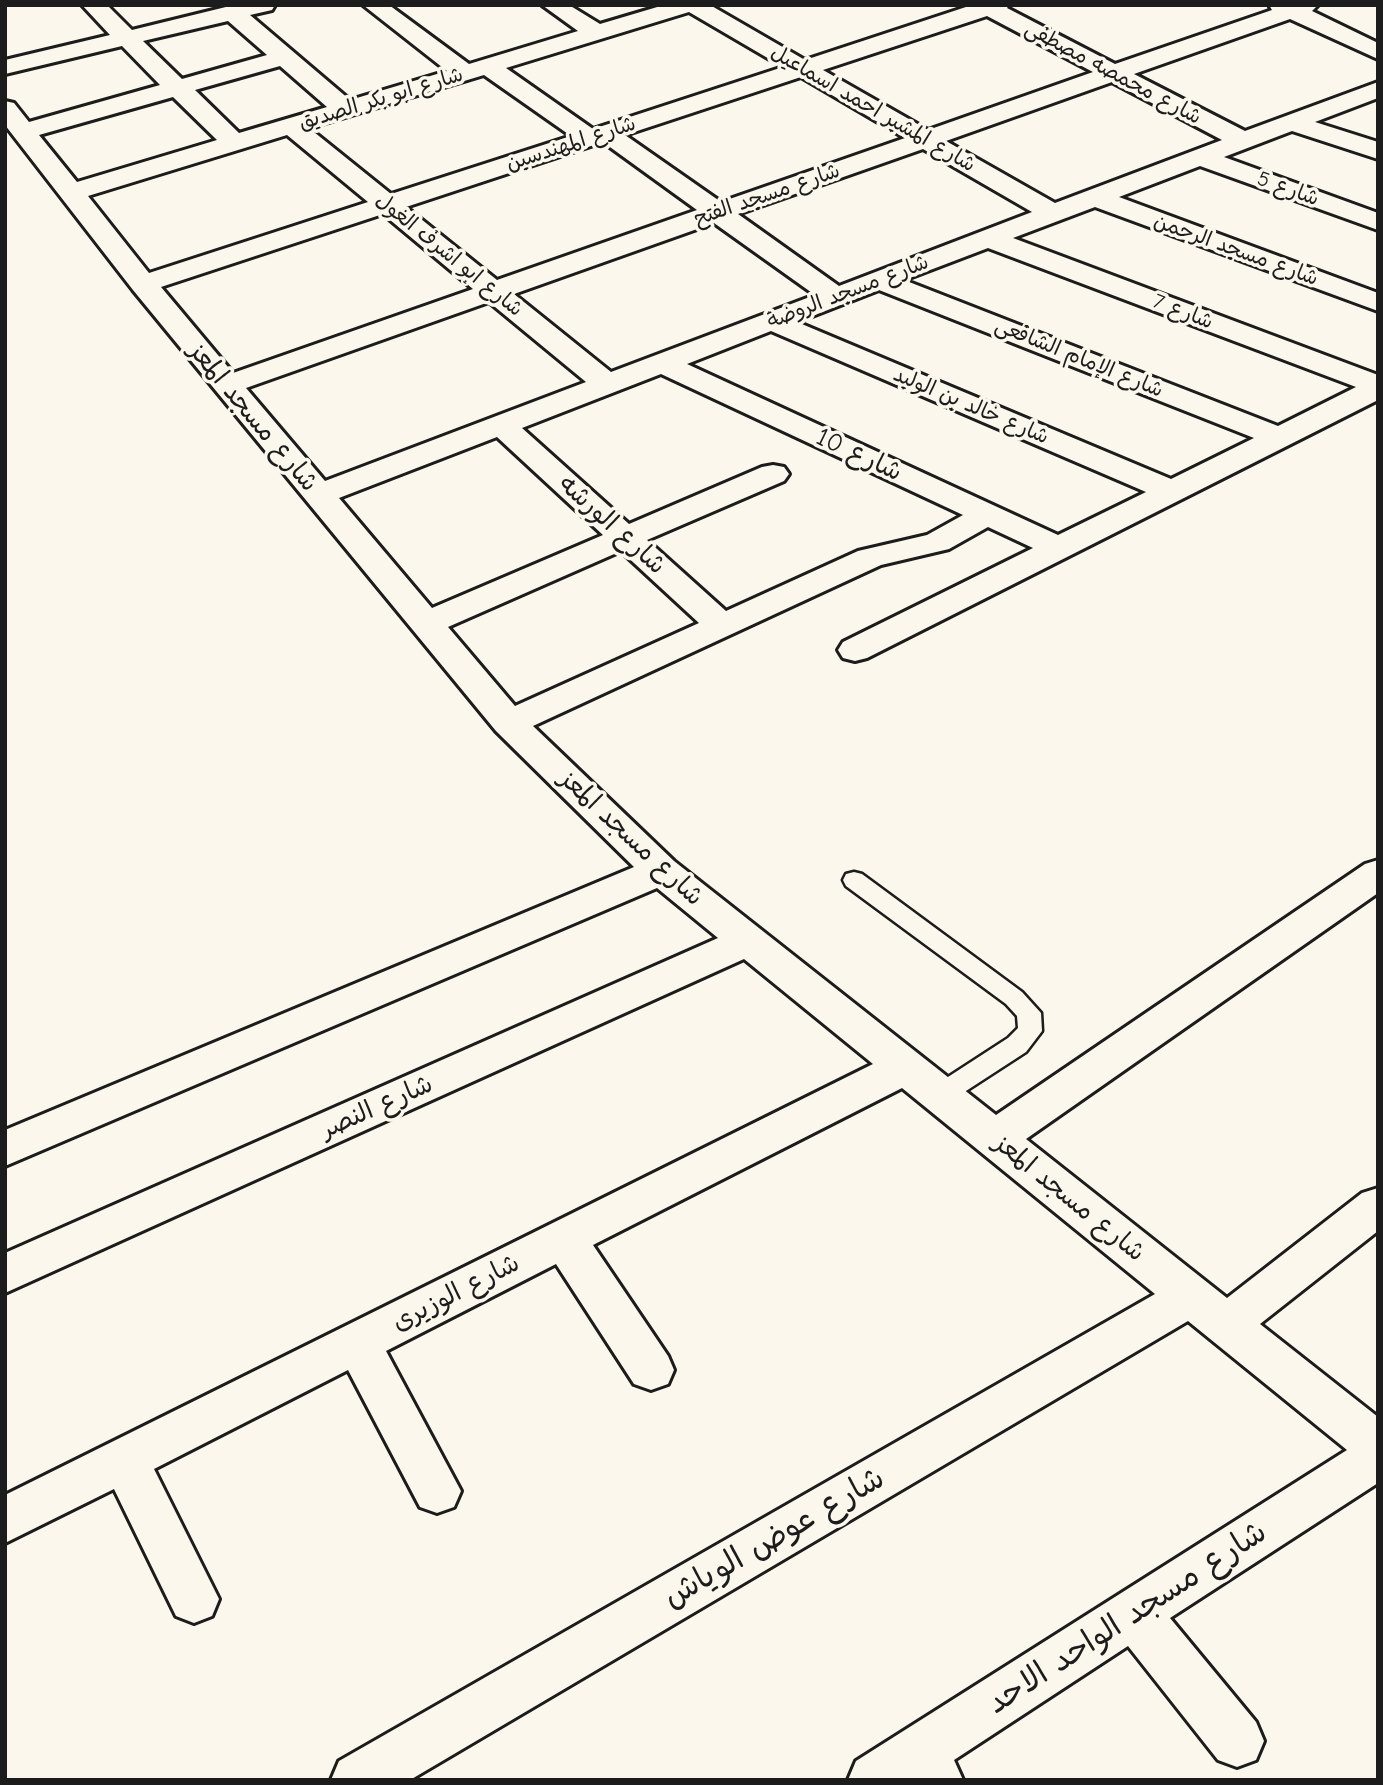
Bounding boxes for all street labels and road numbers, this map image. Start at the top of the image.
street label: شارع محمصه مصطفى [1021,16,1205,130]
street label: شارع المشير احمد اسماعيل [766,40,980,178]
street label: شارع ابو بكر الصديق [296,62,466,136]
street label: شارع المهندسين [503,111,639,177]
street label: شارع مسجد الفتح [691,158,843,232]
street label: شارع 5 [1254,166,1322,212]
street label: شارع ابو اشرف الغول [370,188,528,322]
street label: شارع مسجد الرحمن [1150,209,1322,291]
street label: شارع مسجد الروضة [764,250,932,334]
street label: شارع 7 [1149,289,1217,335]
street label: شارع الإمام الشافعى [991,313,1167,403]
street label: شارع مسجد المعز [181,336,325,498]
street label: شارع خالد بن الوليد [889,362,1053,450]
street label: شارع 10 [811,422,907,488]
street label: شارع الورشه [552,469,672,581]
street label: شارع مسجد المعز [552,763,710,913]
street label: شارع النصر [316,1069,438,1145]
street label: شارع مسجد المعز [987,1127,1151,1269]
street label: شارع الوزيرى [387,1248,525,1338]
street label: شارع عوض الوياش [657,1459,891,1617]
street label: شارع مسجد الواحد الاحد [980,1513,1274,1723]

